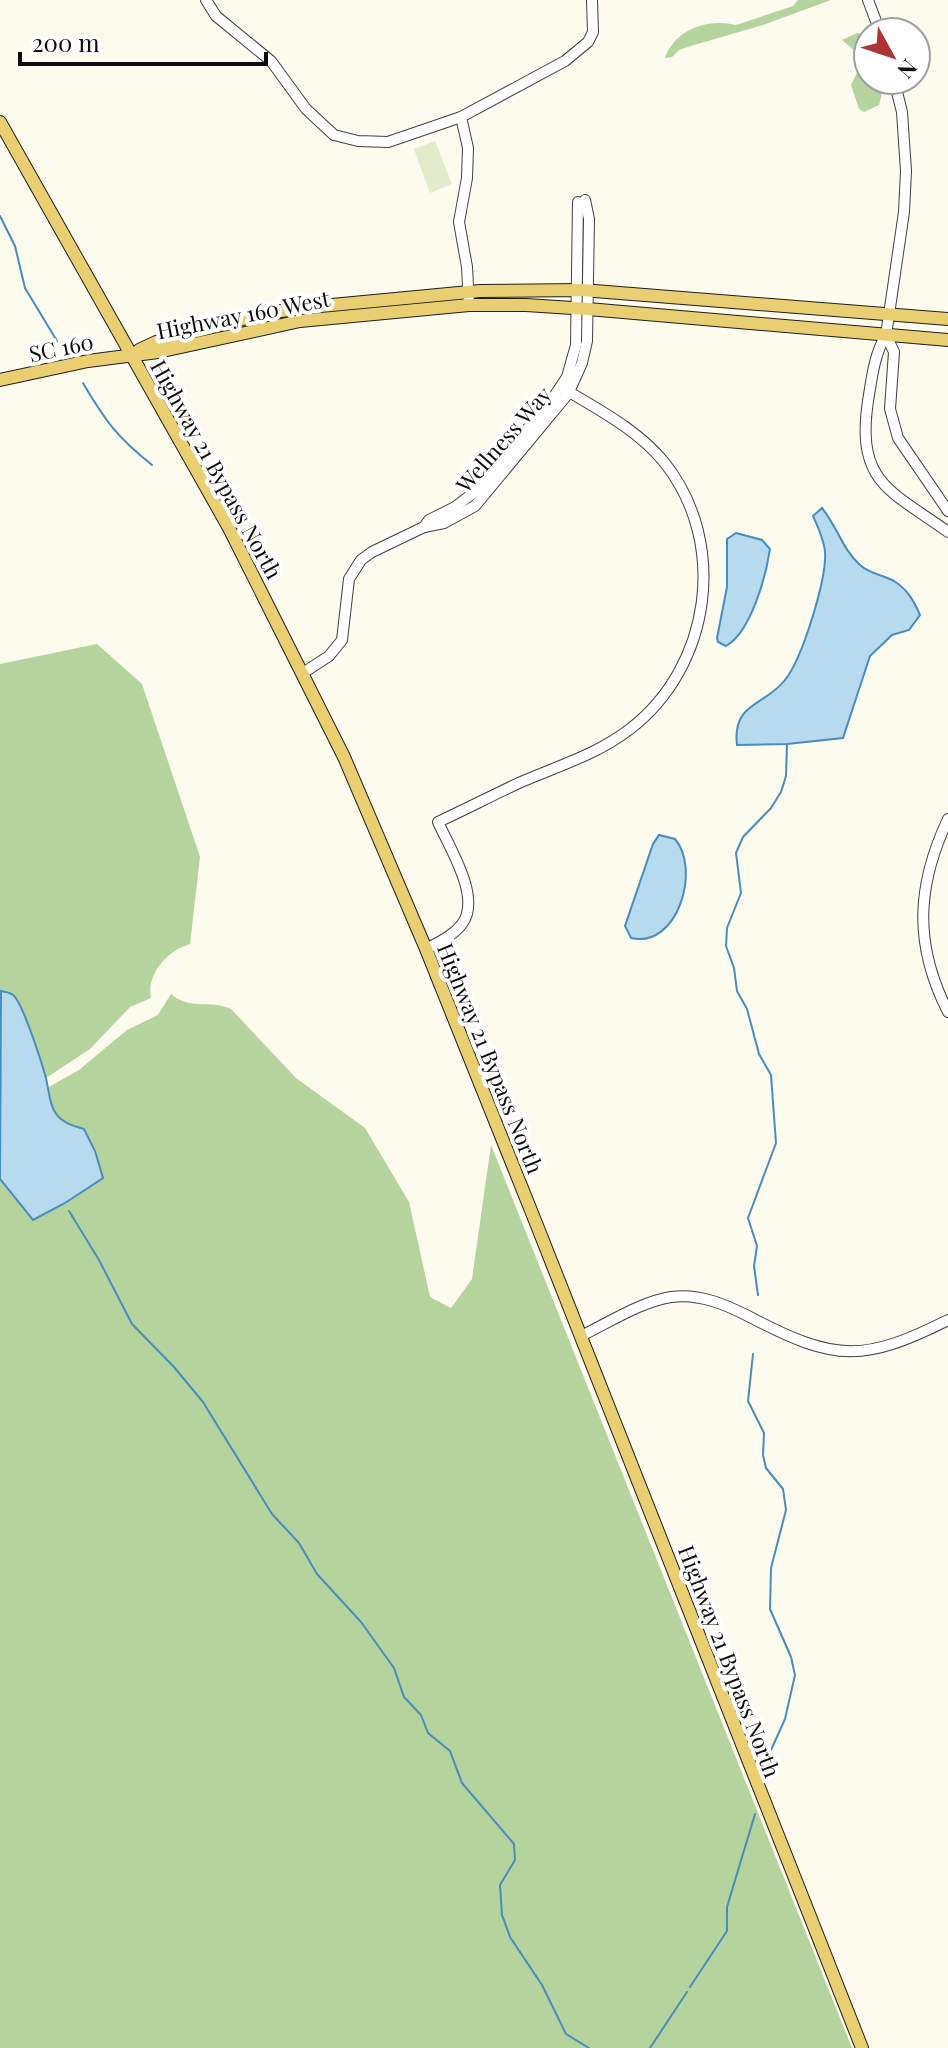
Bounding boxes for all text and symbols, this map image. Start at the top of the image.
scale bar [20,16,266,66]
north arrow [852,16,932,96]
text: 200 m [32,26,100,58]
text: N [891,54,925,85]
street label: Highway 160 West [154,282,333,345]
street label: SC 160 [26,326,96,368]
street label: Highway 21 Bypass North [144,354,290,584]
street label: Wellness Way [448,380,557,499]
street label: Highway 21 Bypass North [431,938,551,1178]
street label: Highway 21 Bypass North [672,1541,788,1781]

